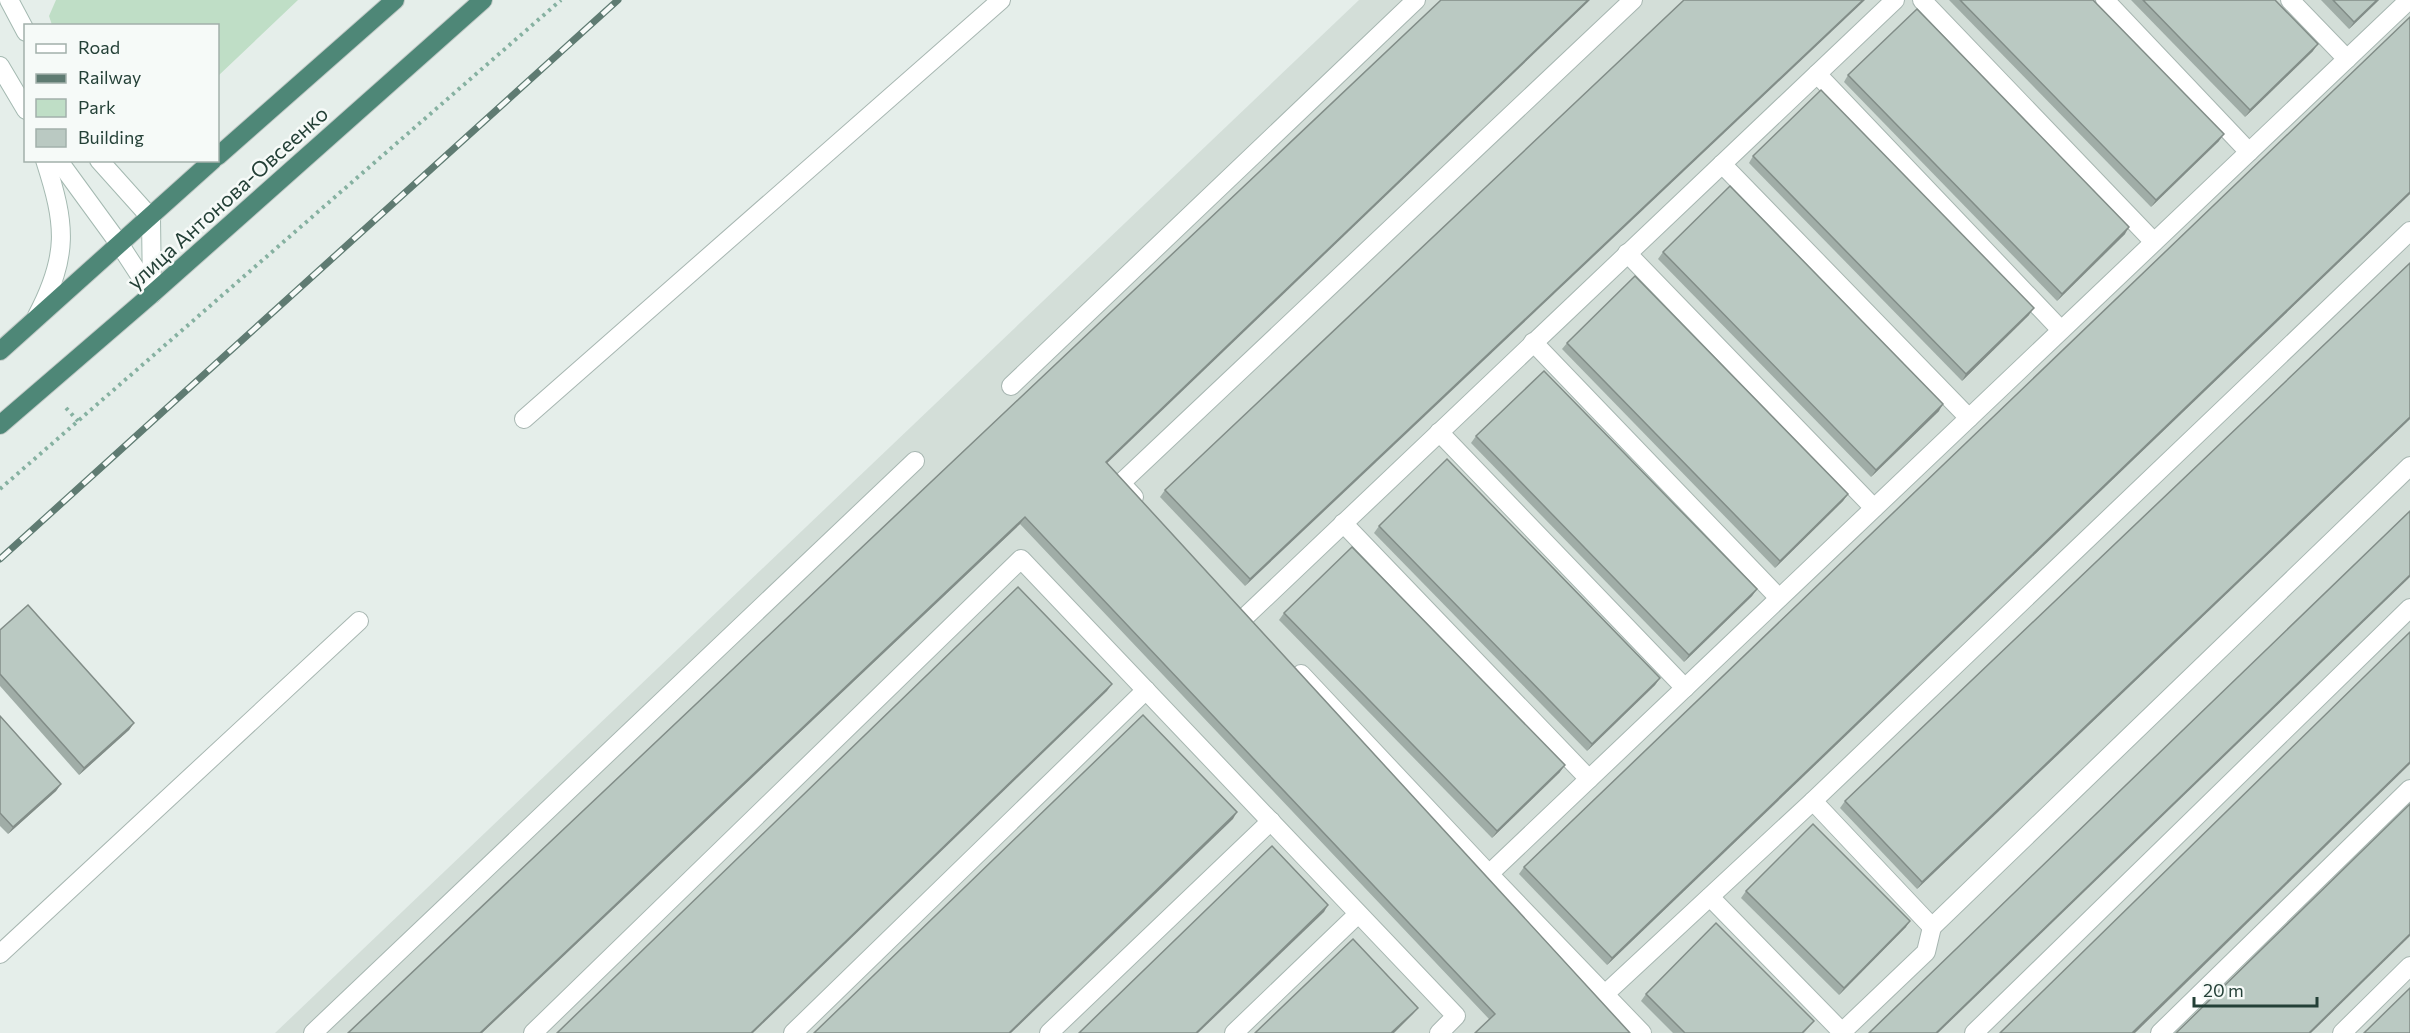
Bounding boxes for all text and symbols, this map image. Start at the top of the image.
legend [24,24,219,162]
text: Road [78,36,120,58]
text: Railway [78,66,141,88]
text: Park [78,96,116,118]
street label: улица Антонова-Овсеенко [121,100,333,294]
text: Building [78,126,144,148]
scale bar [2194,970,2317,1008]
text: 20 m [2203,979,2244,1001]

